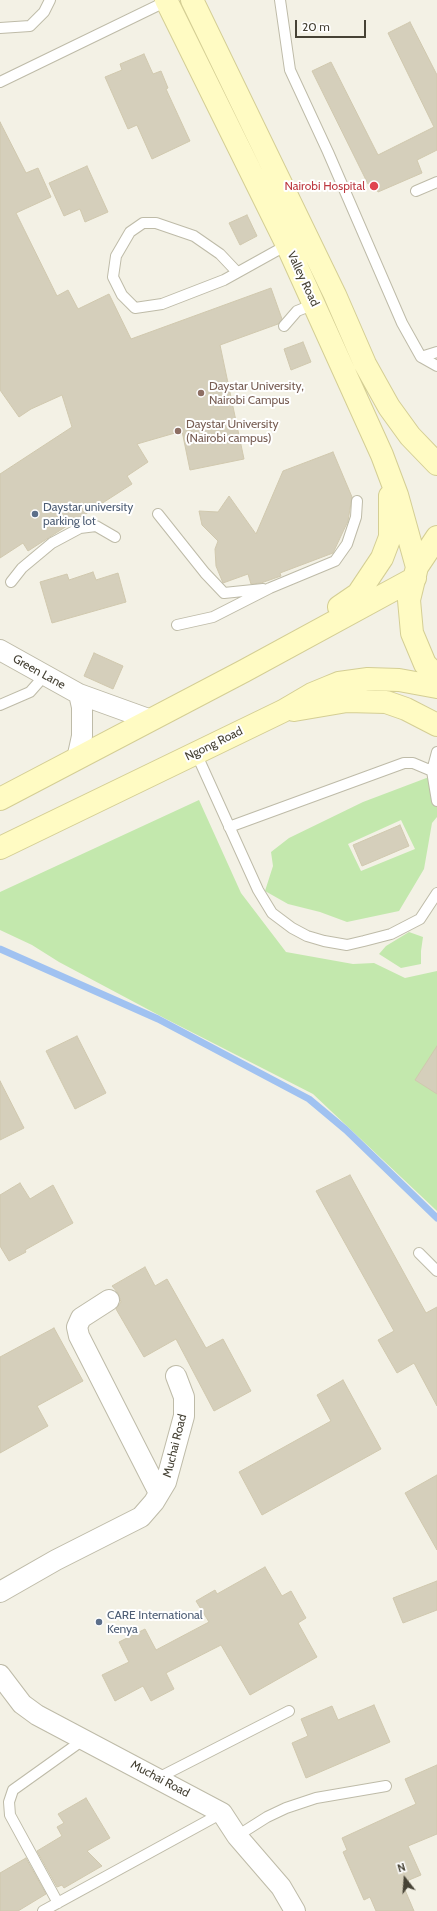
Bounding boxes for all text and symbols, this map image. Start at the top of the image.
scale bar [297,12,368,38]
text: 20 m [302,19,330,34]
place label: Nairobi Hospital [284,179,365,193]
marker: Nairobi Hospital [368,180,380,192]
street label: Valley Road [284,249,322,309]
place label: Daystar University, Nairobi Campus [209,379,304,407]
marker: Daystar University, Nairobi Campus [196,388,206,398]
place label: Daystar University (Nairobi campus) [186,417,279,445]
marker: Daystar University (Nairobi campus) [173,426,183,436]
place label: Daystar university parking lot [43,500,133,528]
marker: Daystar university parking lot [30,509,40,519]
street label: Green Lane [10,652,68,692]
street label: Ngong Road [183,724,245,764]
street label: Muchai Road [160,1413,190,1479]
place label: CARE International Kenya [107,1608,203,1636]
marker: CARE International Kenya [94,1617,104,1627]
street label: Muchai Road [128,1757,192,1801]
north arrow [385,1859,425,1899]
text: N [396,1860,407,1875]

